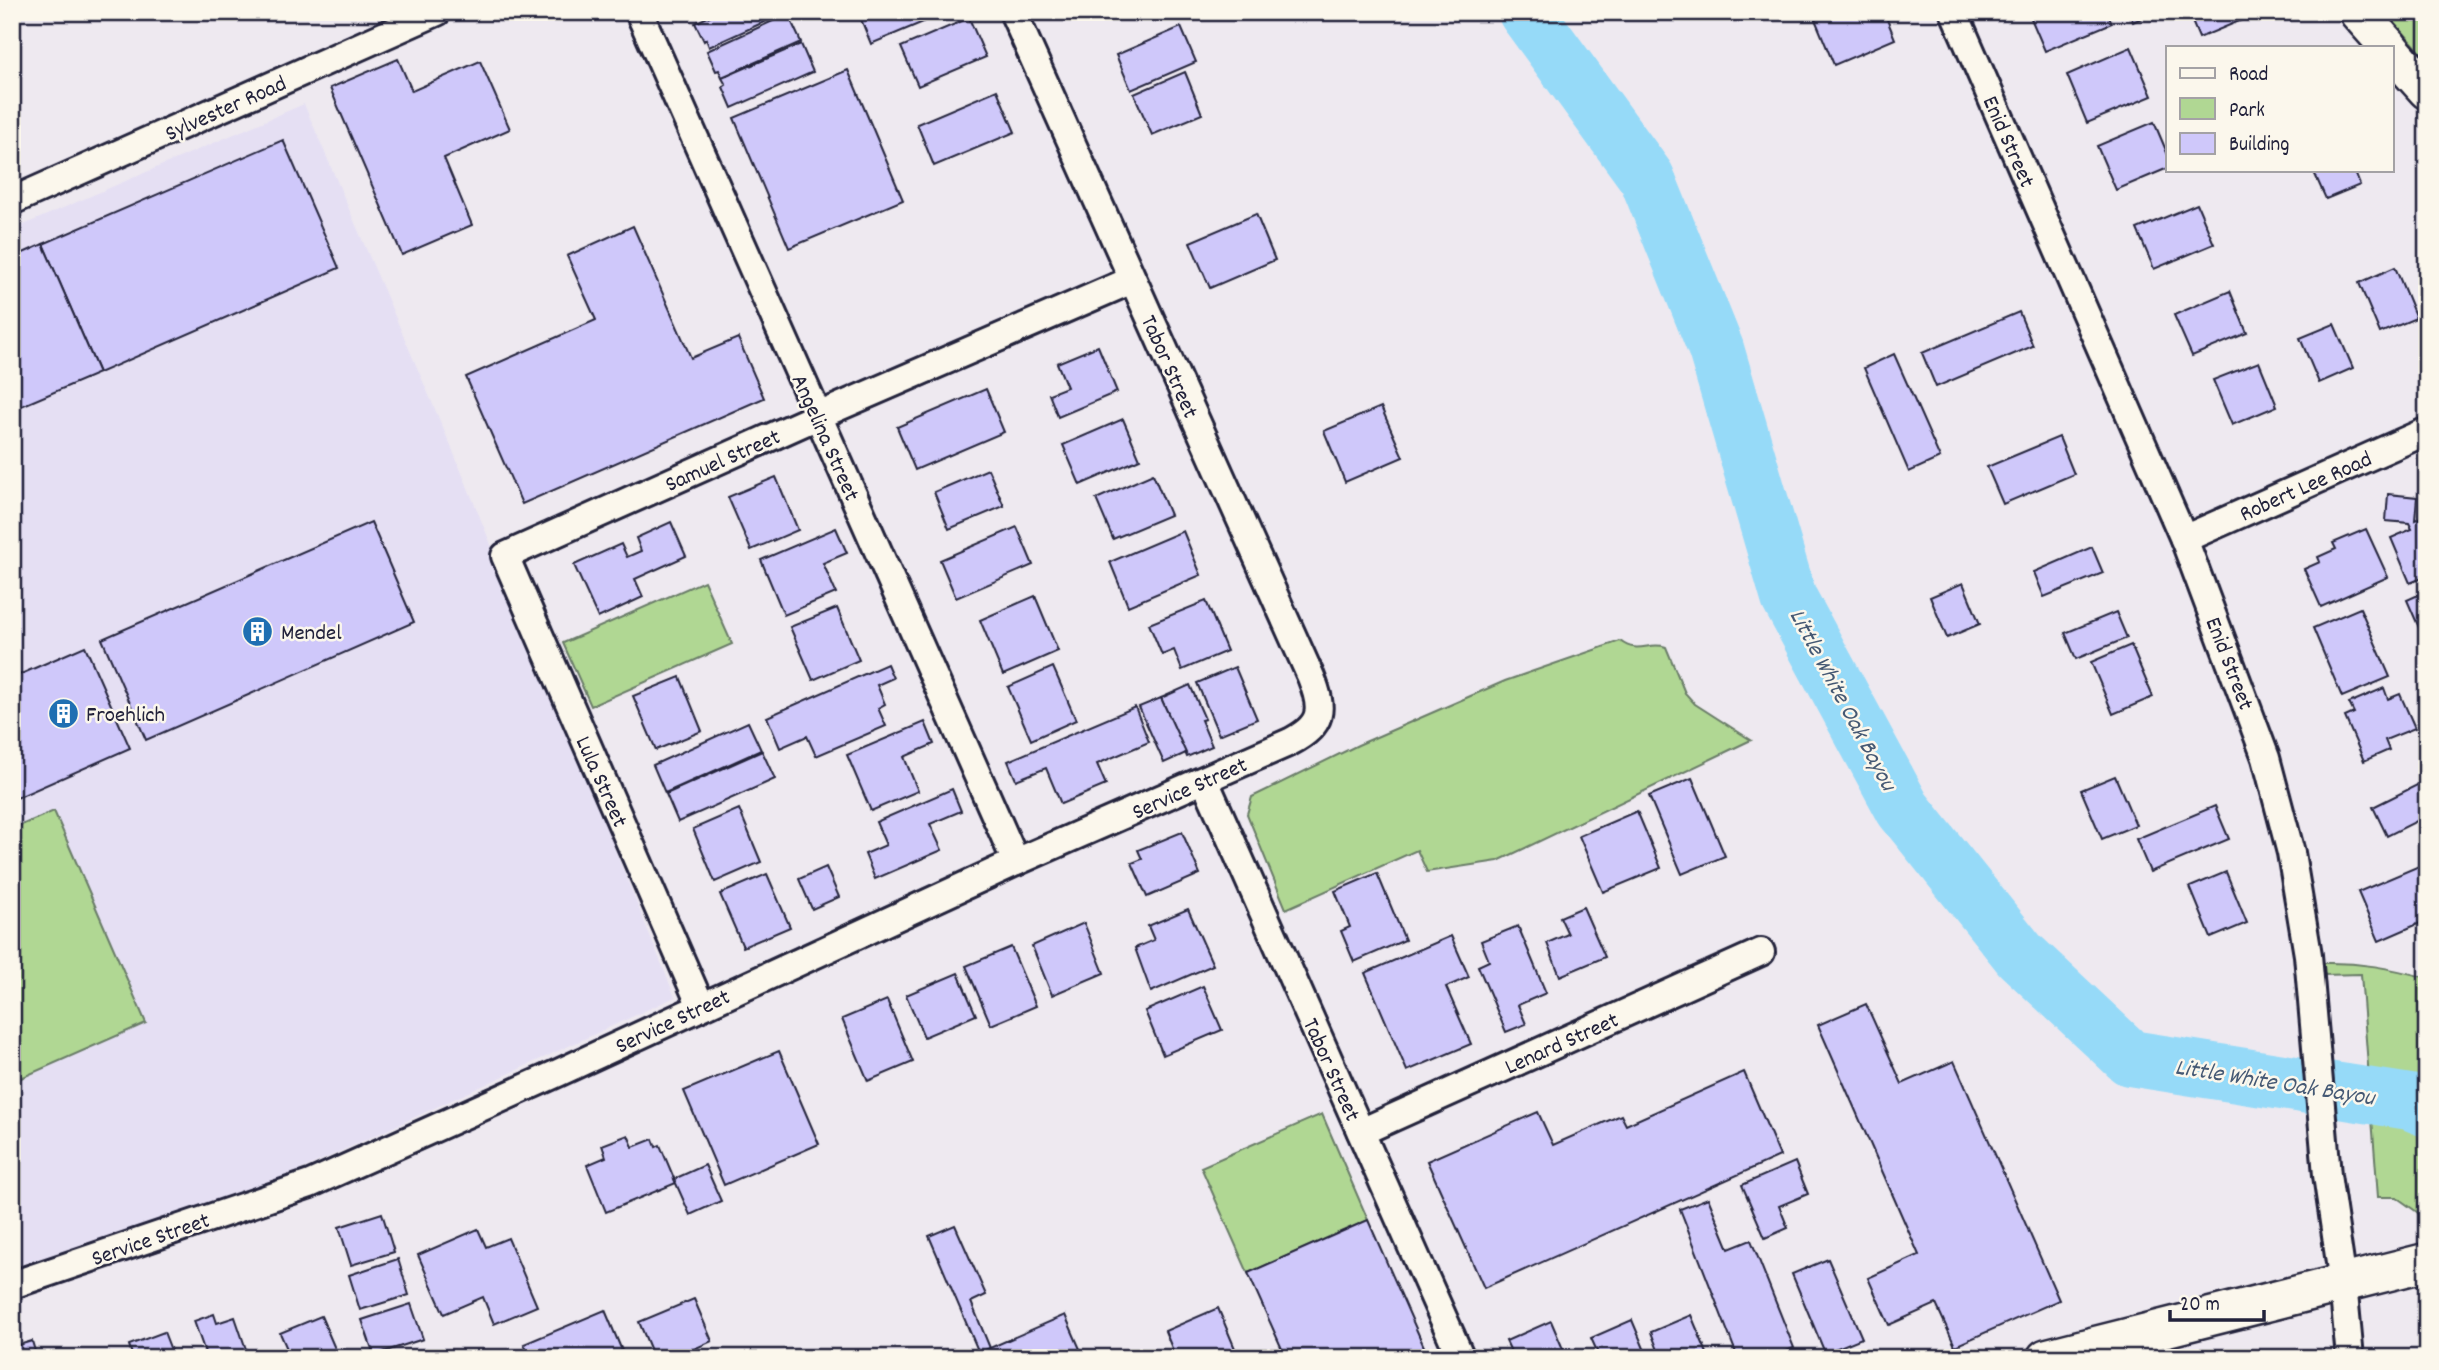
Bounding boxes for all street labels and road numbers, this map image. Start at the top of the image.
street label: Sylvester Road [160,69,292,152]
street label: Enid Street [1972,91,2042,194]
street label: Tabor Street [1130,311,1205,424]
street label: Angelina Street [781,370,866,507]
street label: Samuel Street [660,422,787,502]
street label: Robert Lee Road [2235,444,2378,532]
street label: Enid Street [2195,613,2261,716]
street label: Lula Street [565,732,635,833]
street label: Service Street [1127,750,1253,830]
street label: Service Street [611,982,736,1064]
street label: Lenard Street [1500,1005,1625,1085]
street label: Tabor Street [1292,1014,1367,1127]
street label: Service Street [88,1206,215,1277]

